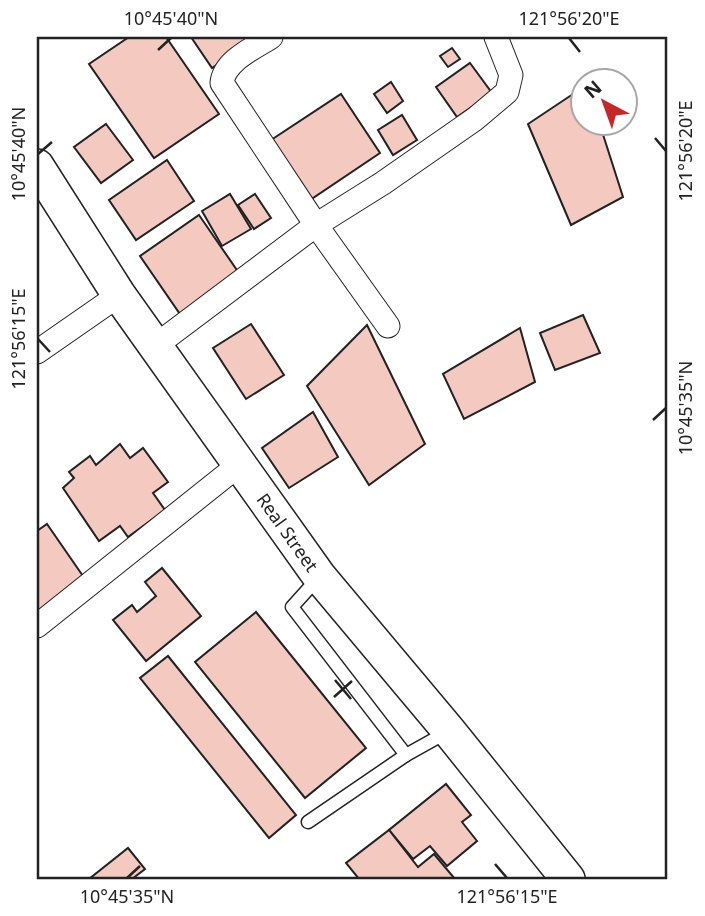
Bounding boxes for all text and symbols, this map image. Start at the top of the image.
text: 10°45'40"N [124,6,218,30]
text: 121°56'20"E [518,6,620,30]
north arrow [568,66,638,136]
text: N [578,74,607,104]
text: 121°56'20"E [673,100,697,202]
text: 10°45'40"N [6,107,30,201]
text: 121°56'15"E [6,288,30,390]
text: 10°45'35"N [673,361,697,455]
street label: Real Street [252,488,324,577]
text: 10°45'35"N [80,884,174,908]
text: 121°56'15"E [456,884,558,908]

